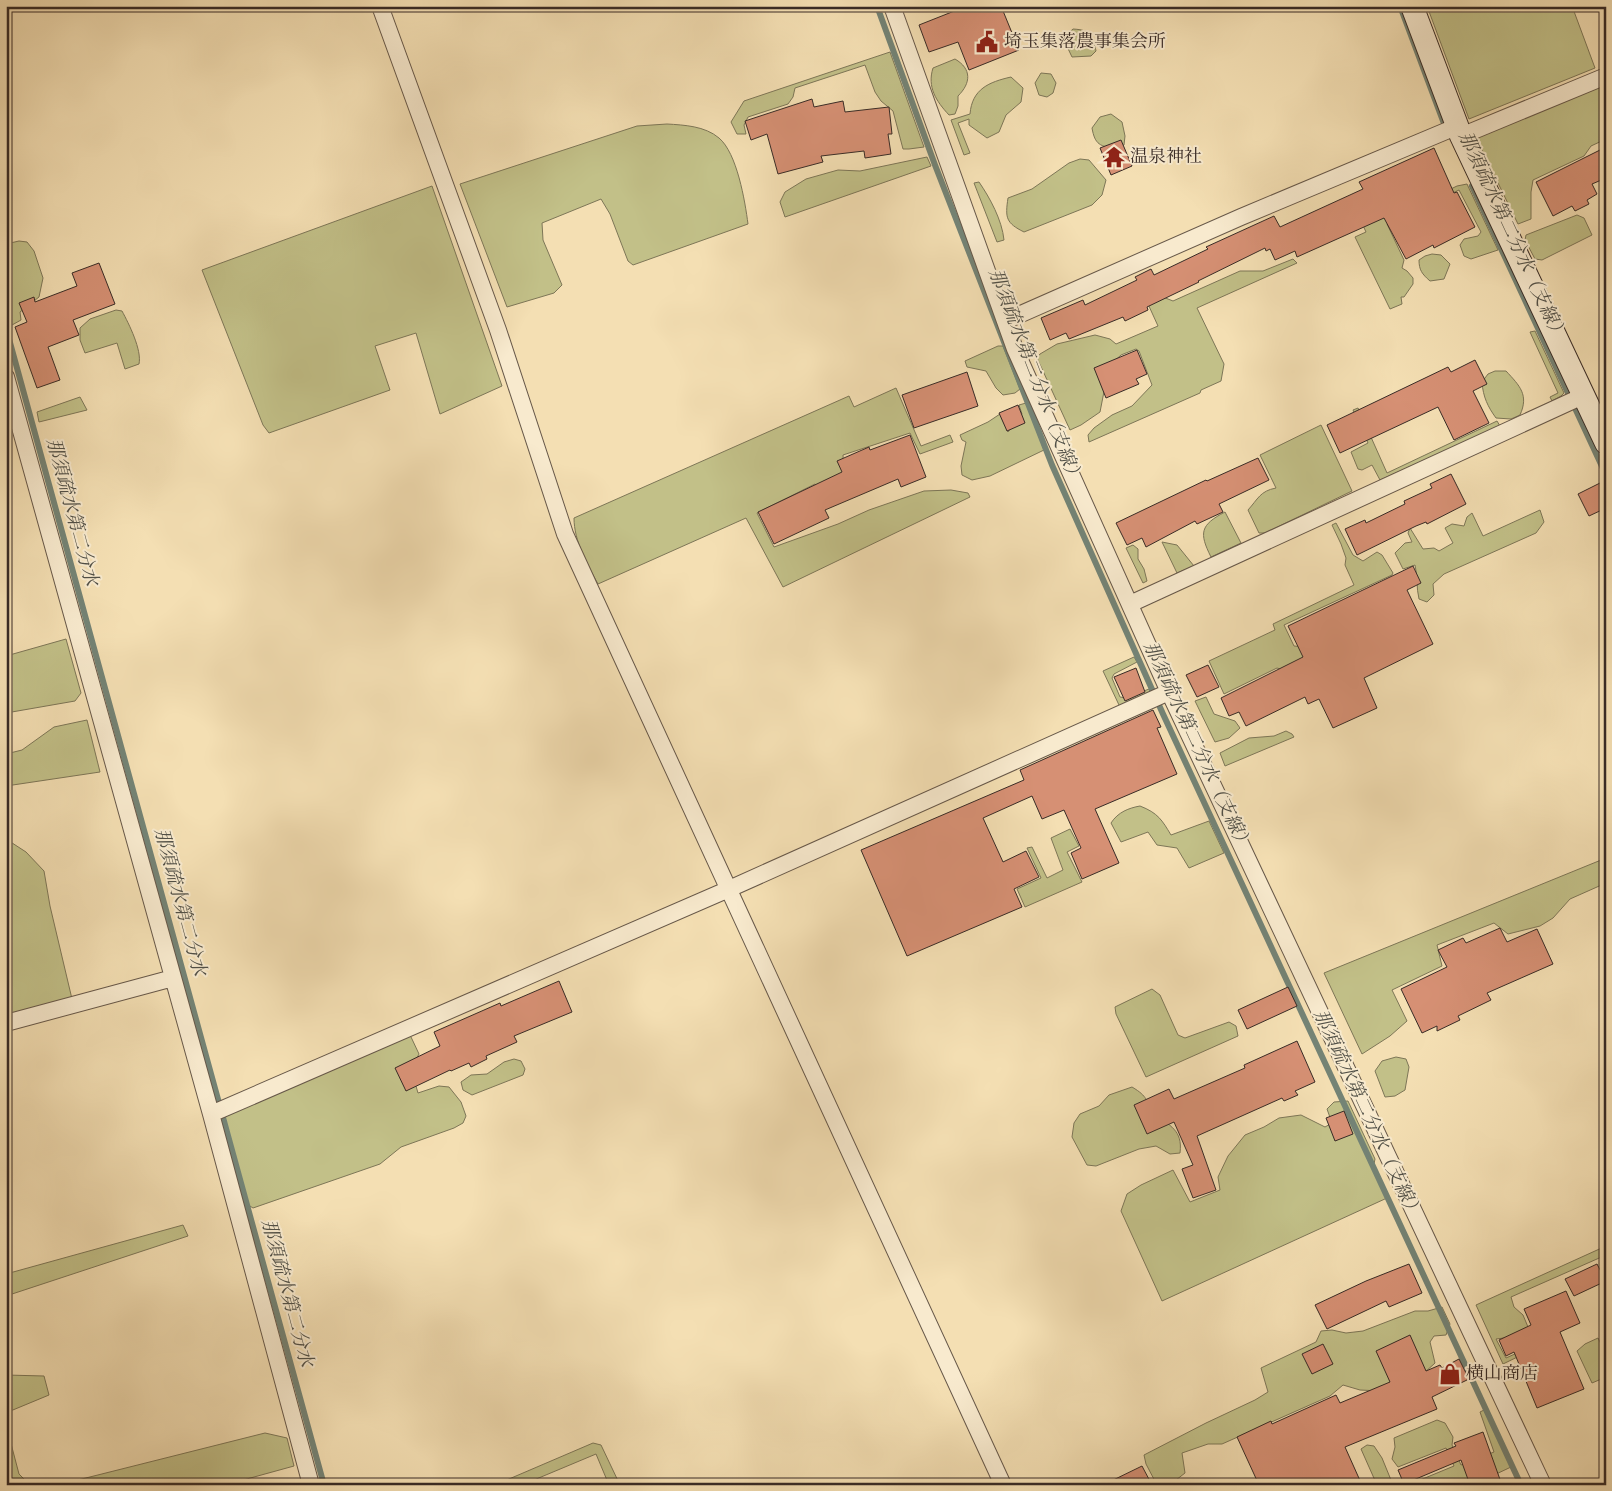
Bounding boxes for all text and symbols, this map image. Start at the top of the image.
public building icon: 埼玉集落農事集会所 [974,29,1000,55]
place label: 埼玉集落農事集会所 [1004,31,1166,53]
water label: 那須疏水第二分水（支線） [1453,128,1571,344]
temple icon: 温泉神社 [1101,144,1127,170]
place label: 温泉神社 [1130,146,1202,168]
water label: 那須疏水第二分水（支線） [983,265,1087,487]
water label: 那須疏水第二分水 [41,436,103,590]
water label: 那須疏水第二分水（支線） [1138,638,1256,854]
water label: 那須疏水第二分水 [149,826,211,980]
water label: 那須疏水第二分水（支線） [1308,1006,1426,1222]
water label: 那須疏水第二分水 [256,1217,318,1371]
shop icon: 横山商店 [1437,1361,1463,1387]
place label: 横山商店 [1466,1363,1538,1385]

